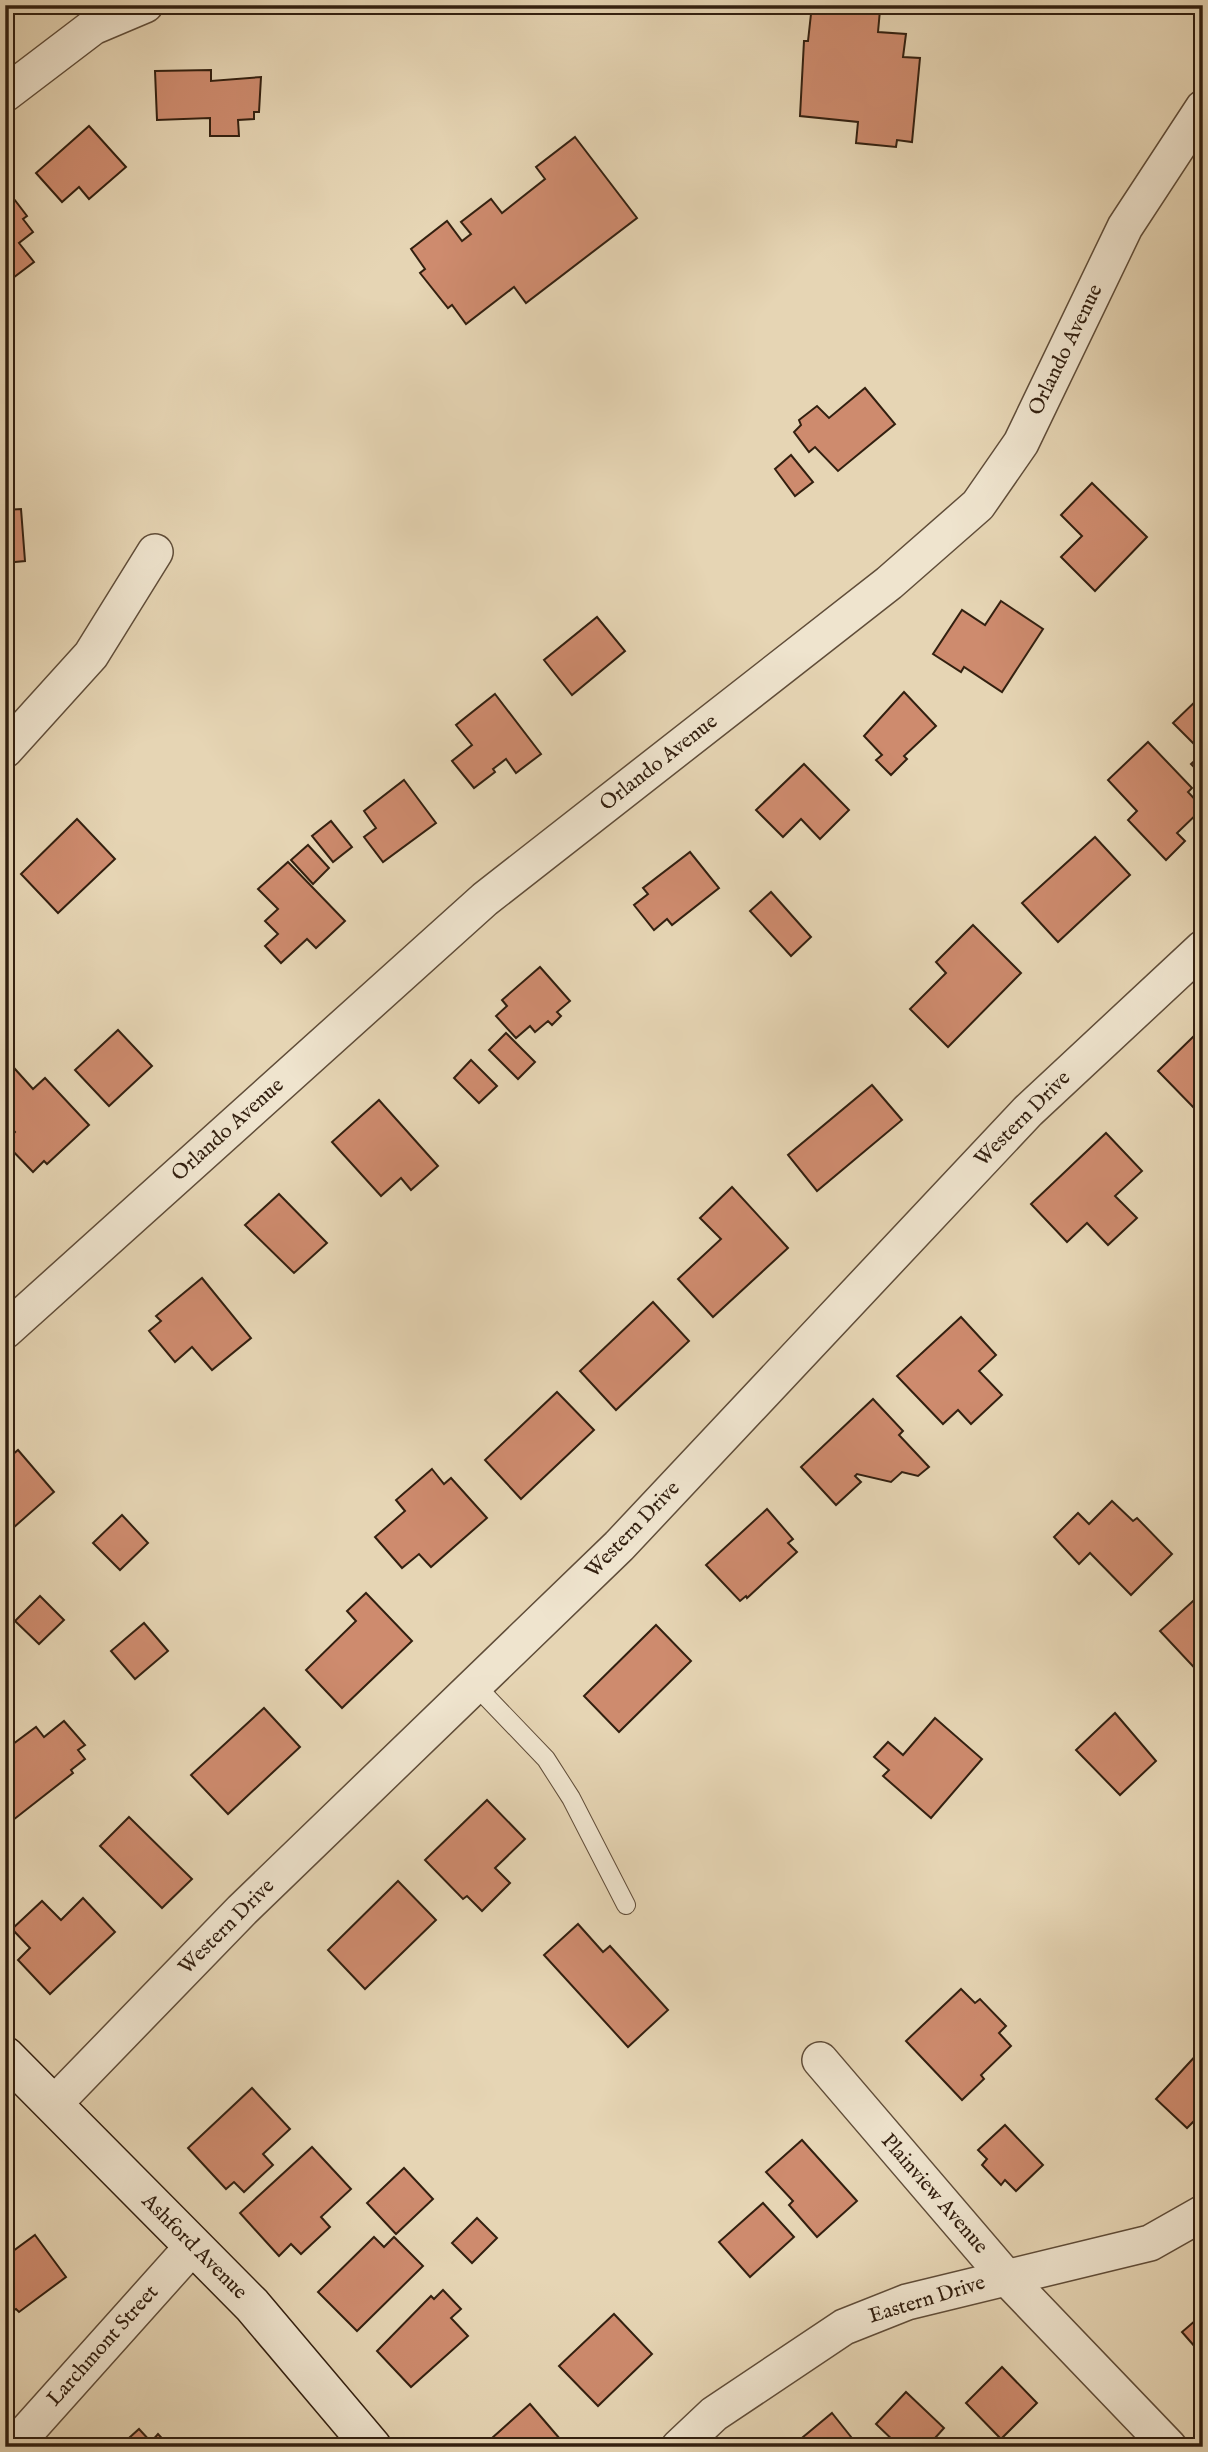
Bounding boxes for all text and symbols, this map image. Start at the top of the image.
street label: Orlando Avenue [1023,280,1110,420]
street label: Orlando Avenue [595,708,724,817]
street label: Western Drive [969,1065,1077,1173]
street label: Orlando Avenue [166,1072,290,1188]
street label: Western Drive [580,1475,686,1584]
street label: Western Drive [173,1873,281,1981]
street label: Plainview Avenue [874,2128,994,2260]
street label: Ashford Avenue [135,2188,253,2306]
street label: Eastern Drive [866,2269,989,2330]
street label: Larchmont Street [41,2280,165,2412]

